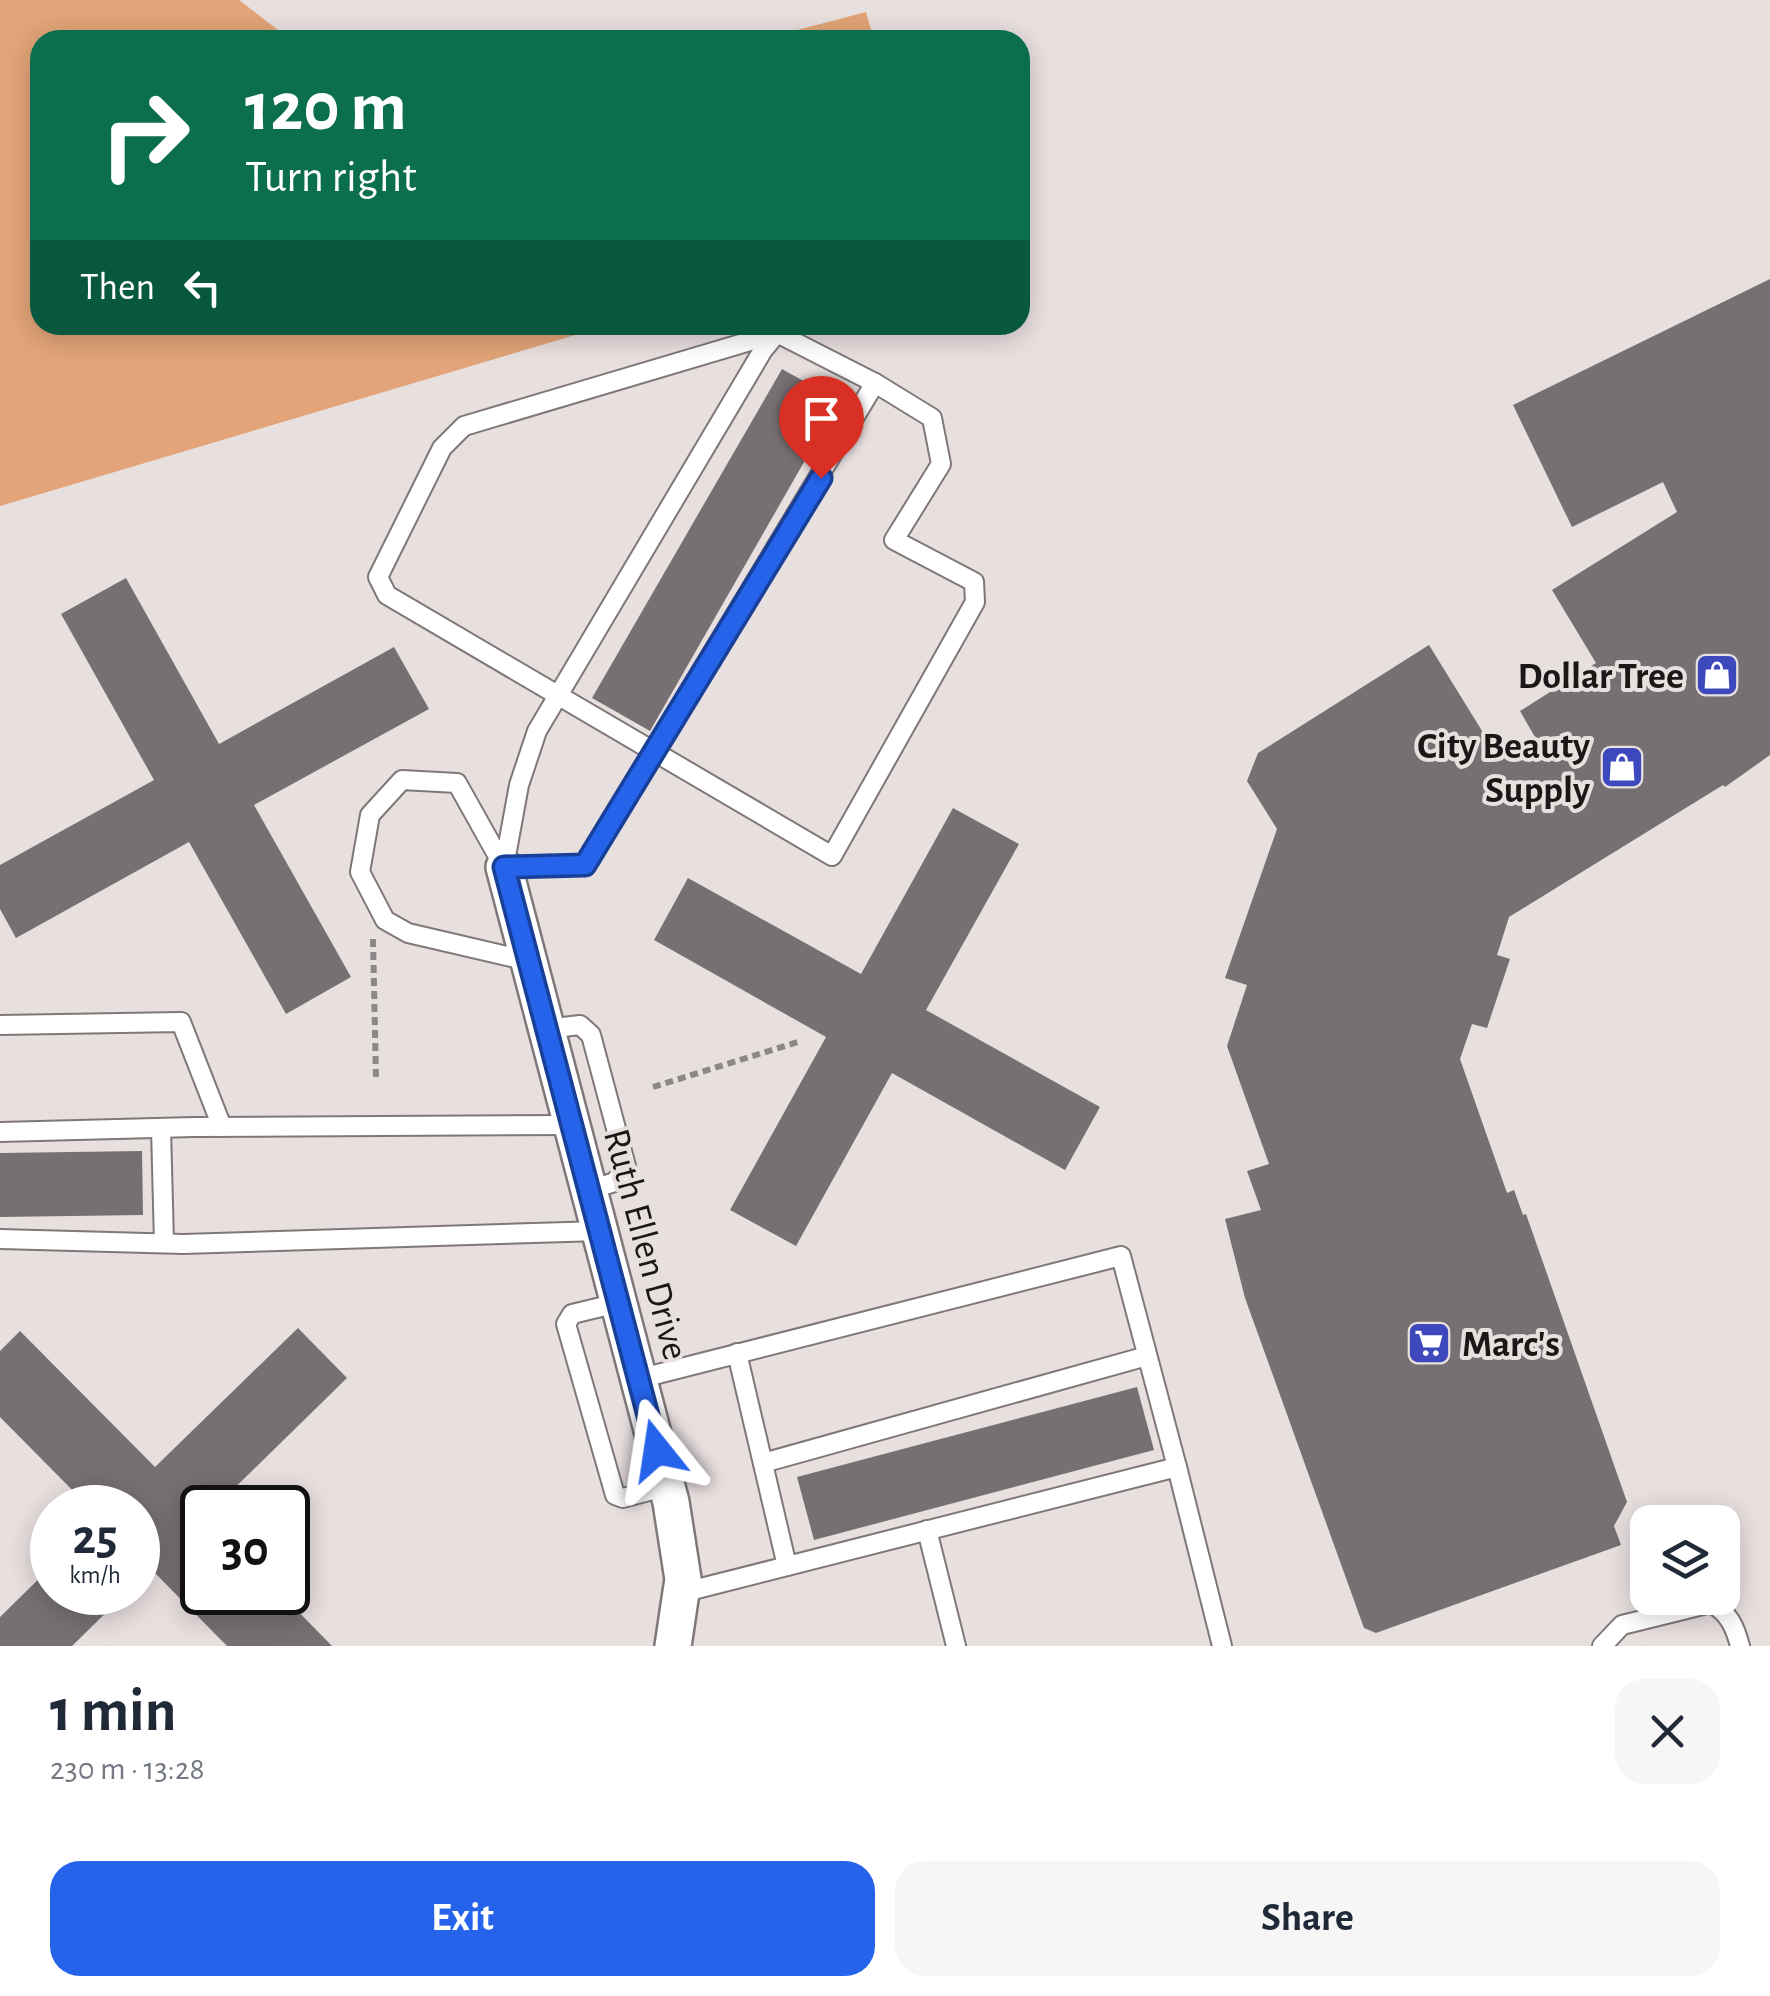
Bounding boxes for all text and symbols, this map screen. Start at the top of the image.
icon: right [80,70,210,200]
text: 120 m [245,73,407,143]
text: Turn right [245,155,417,200]
icon: left [175,260,230,315]
text: Then [80,269,155,307]
pin [779,376,864,479]
icon: arrive [794,391,849,446]
shop icon: Dollar Tree [1694,652,1740,698]
place label: Dollar Tree [1517,658,1684,696]
place label: City Beauty Supply [1417,728,1590,810]
shop icon: City Beauty Supply [1599,744,1645,790]
street label: Ruth Ellen Drive [596,1125,694,1364]
supermarket icon: Marc's [1406,1320,1452,1366]
place label: Marc's [1462,1326,1560,1364]
position arrow [605,1398,709,1502]
speed limit sign: 30 [180,1485,310,1615]
map controls [1630,1505,1740,1615]
button: layers [1630,1505,1740,1615]
text: 25 [72,1513,118,1563]
text: km/h [69,1563,121,1588]
button: close [1615,1679,1720,1784]
text: 1 min [50,1682,176,1742]
text: 230 m · 13:28 [50,1753,205,1785]
button: Exit [50,1861,875,1976]
button: Share [895,1861,1720,1976]

